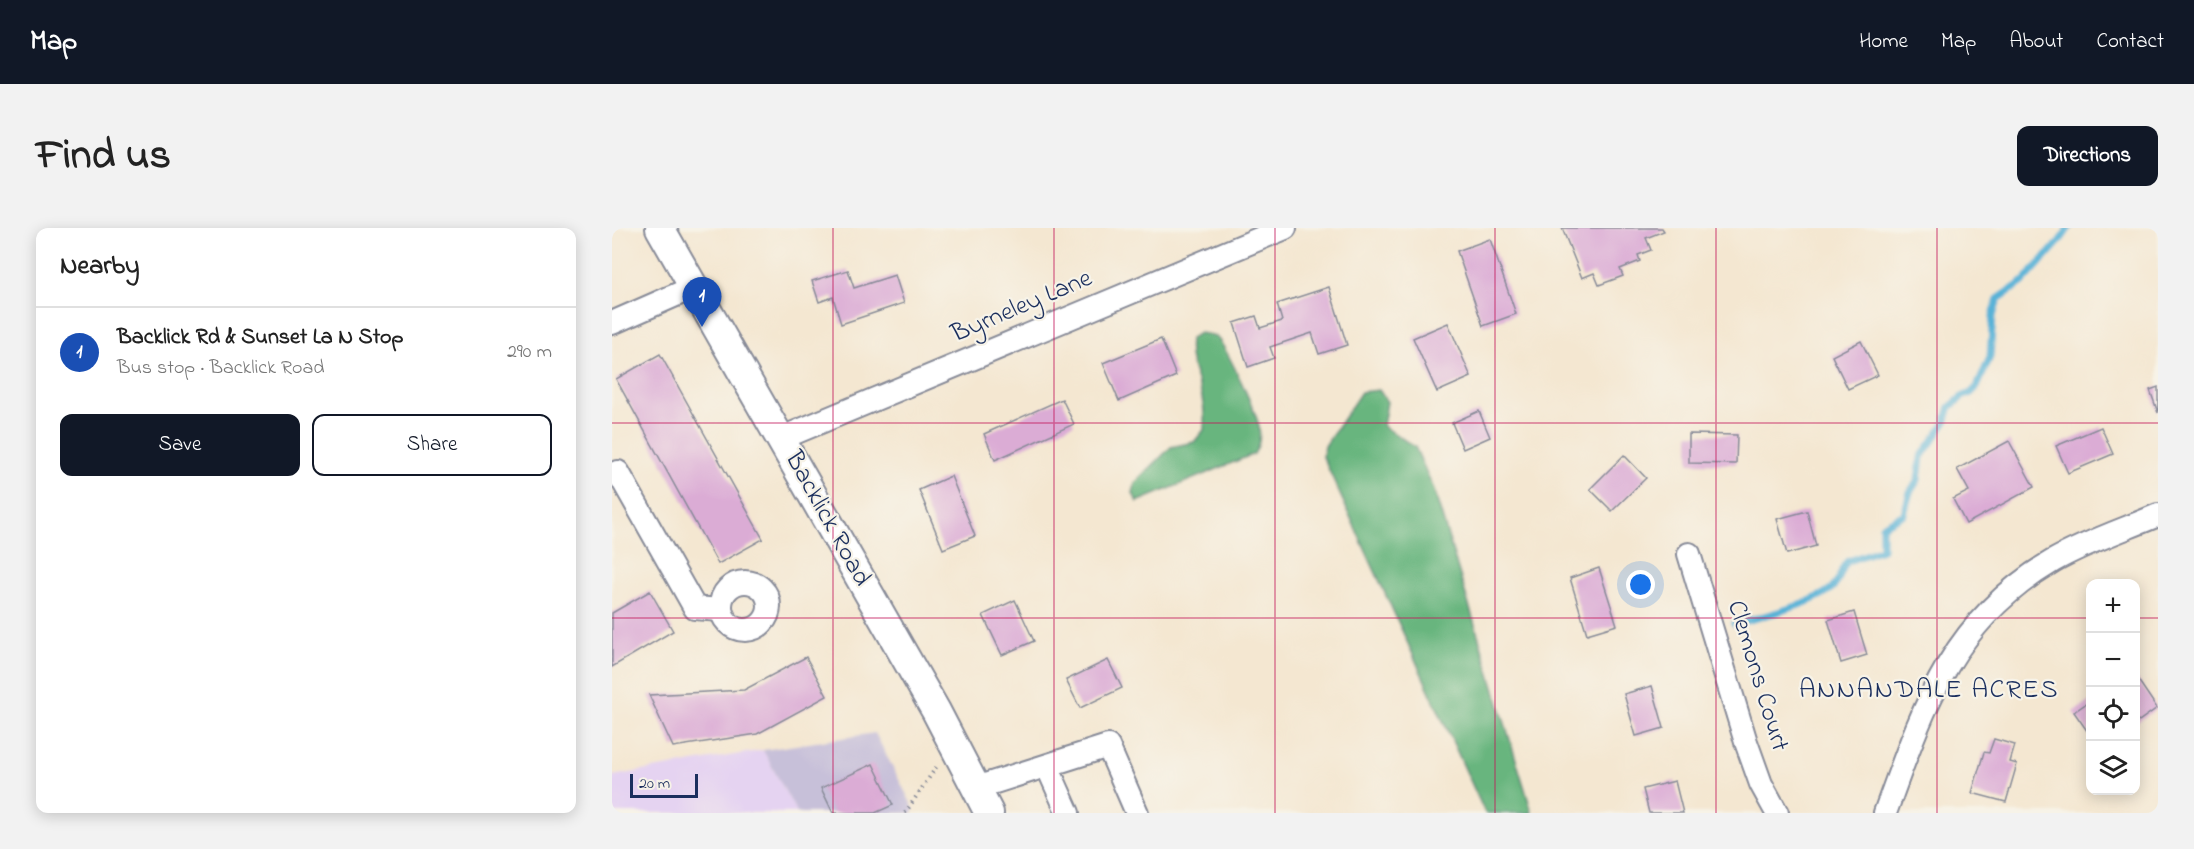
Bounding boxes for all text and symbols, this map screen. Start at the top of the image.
text: Map [30,22,77,63]
text: Home [1859,27,1908,57]
text: Map [1941,27,1976,57]
text: About [2009,27,2063,57]
text: Contact [2096,27,2164,57]
text: Find us [36,126,171,187]
button: Directions [2017,126,2158,186]
text: Nearby [60,248,139,286]
street label: Byrneley Lane [945,260,1099,354]
pin: 1 [682,278,722,327]
text: Backlick Rd & Sunset La N Stop [117,322,403,354]
text: 1 [76,338,83,367]
text: 290 m [507,338,552,367]
text: Bus stop · Backlick Road [117,354,324,383]
button: Save [60,414,300,476]
button: Share [312,414,552,476]
street label: Backlick Road [774,444,880,594]
your location [1626,570,1655,599]
map controls [2086,579,2140,795]
button: + [2086,579,2140,633]
street label: Clemons Court [1716,596,1798,756]
button: − [2086,633,2140,687]
district label: ANNANDALE ACRES [1799,671,2059,710]
button: locate [2086,687,2140,741]
button: layers [2086,741,2140,795]
scale bar [630,771,698,798]
text: 20 m [639,772,670,796]

